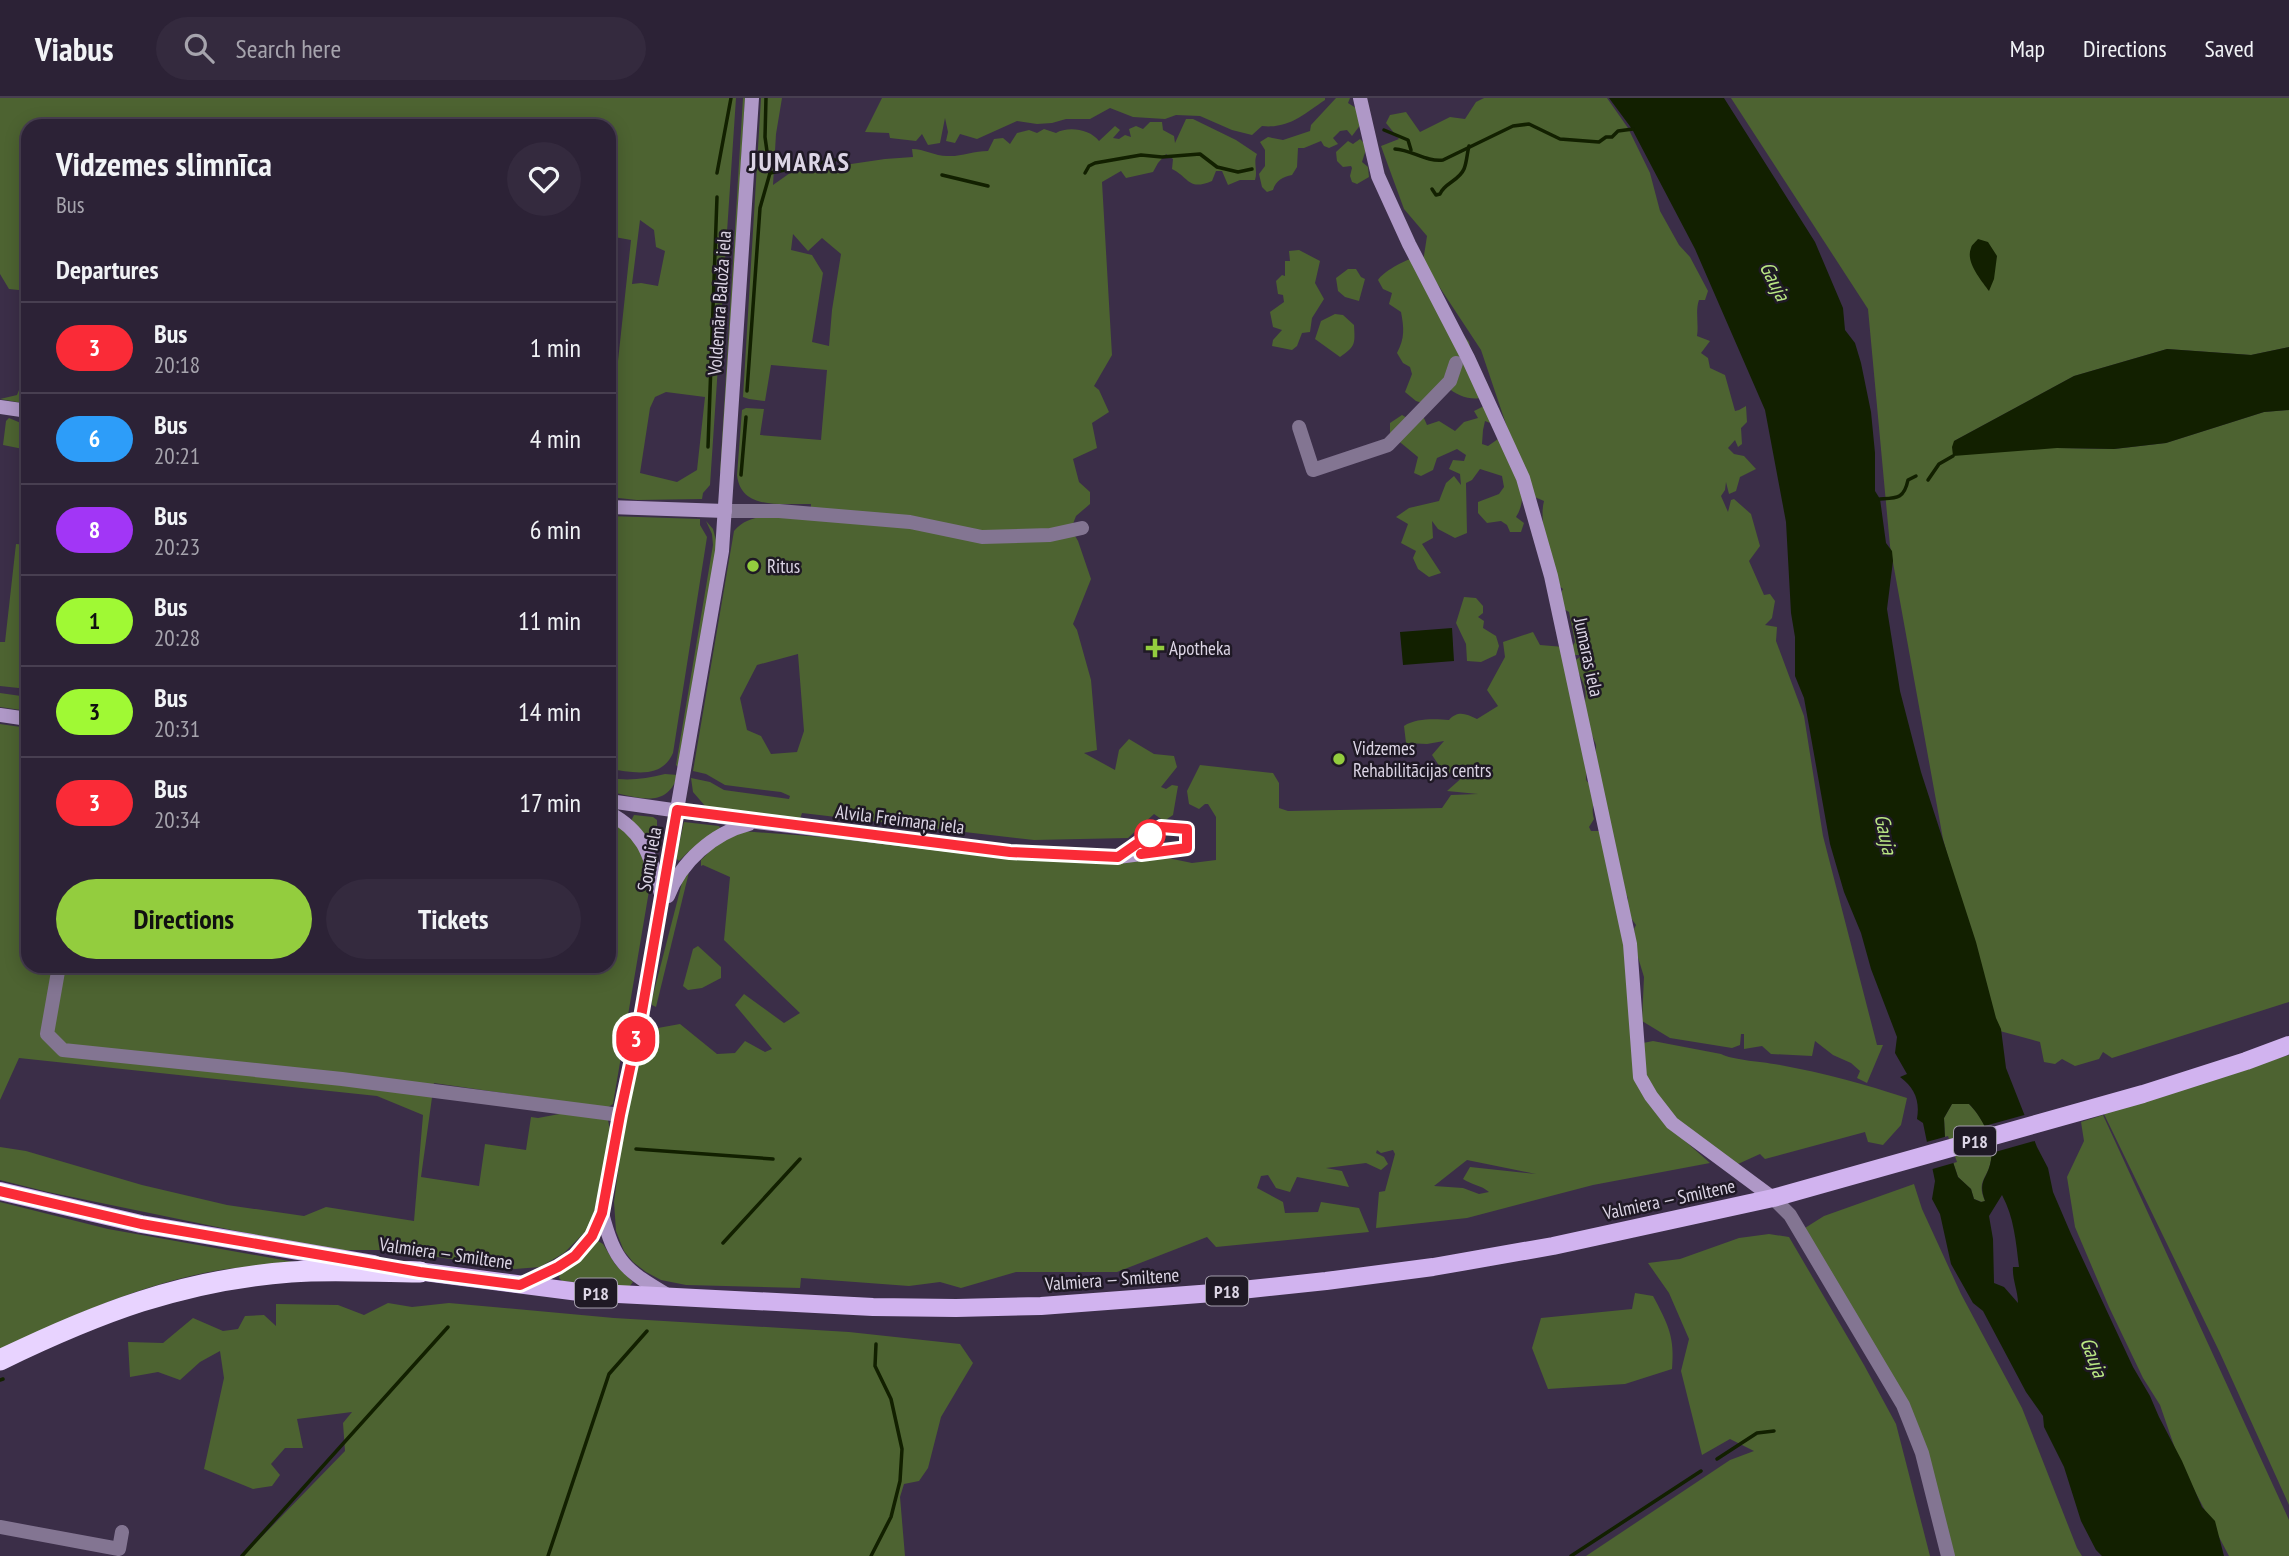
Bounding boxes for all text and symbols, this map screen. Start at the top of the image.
search box [156,17,646,80]
text: Viabus [35,27,114,70]
icon: search [180,29,218,67]
text: Search here [236,32,341,65]
text: Map [2010,33,2045,64]
text: Directions [2083,33,2167,64]
text: Saved [2205,33,2254,64]
text: Vidzemes slimnīca [56,142,272,185]
button: heart [507,142,581,216]
district label: JUMARAS [748,145,851,178]
text: Bus [56,190,85,219]
street label: Voldemāra Baloža iela [702,230,736,377]
text: Departures [56,253,159,286]
water label: Gauja [1754,257,1797,307]
text: Bus [154,317,187,350]
text: 1 min [530,331,581,364]
text: 3 [89,332,100,363]
text: 20:18 [154,350,200,379]
text: Bus [154,408,187,441]
text: 4 min [530,422,581,455]
text: 6 [89,423,100,454]
text: 20:21 [154,441,200,470]
text: Bus [154,499,187,532]
text: 6 min [530,513,581,546]
text: 8 [89,514,100,545]
text: 20:23 [154,532,200,561]
place label: Ritus [767,554,800,578]
marker: Ritus [745,558,761,574]
text: Bus [154,590,187,623]
text: 11 min [518,604,581,637]
text: 1 [89,605,100,636]
street label: Jumaras iela [1569,614,1609,699]
text: 20:28 [154,623,200,652]
place label: Apotheka [1169,636,1231,660]
marker: Apotheka [1147,640,1163,656]
text: Bus [154,681,187,714]
text: 14 min [518,695,581,728]
text: 3 [89,696,100,727]
text: 20:31 [154,714,200,743]
place label: Vidzemes Rehabilitācijas centrs [1352,736,1491,782]
marker: Vidzemes Rehabilitācijas centrs [1331,751,1347,767]
text: Bus [154,772,187,805]
text: 17 min [519,786,581,819]
text: 3 [89,787,100,818]
street label: Alvila Freimaņa iela [834,799,966,839]
text: 20:34 [154,805,200,834]
water label: Gauja [1869,811,1904,858]
unlabelled marker [1135,820,1165,850]
street label: Somu iela [632,825,666,893]
button: Directions [56,879,312,959]
button: Tickets [326,879,581,959]
line badge: 3 [613,1016,659,1062]
text: 3 [630,1023,642,1054]
road number: P18 [1954,1126,1996,1156]
street label: Valmiera — Smiltene [1600,1173,1737,1225]
street label: Valmiera — Smiltene [377,1232,514,1274]
street label: Valmiera — Smiltene [1043,1262,1180,1296]
road number: P18 [1206,1276,1248,1306]
road number: P18 [575,1278,617,1308]
water label: Gauja [2074,1333,2114,1382]

